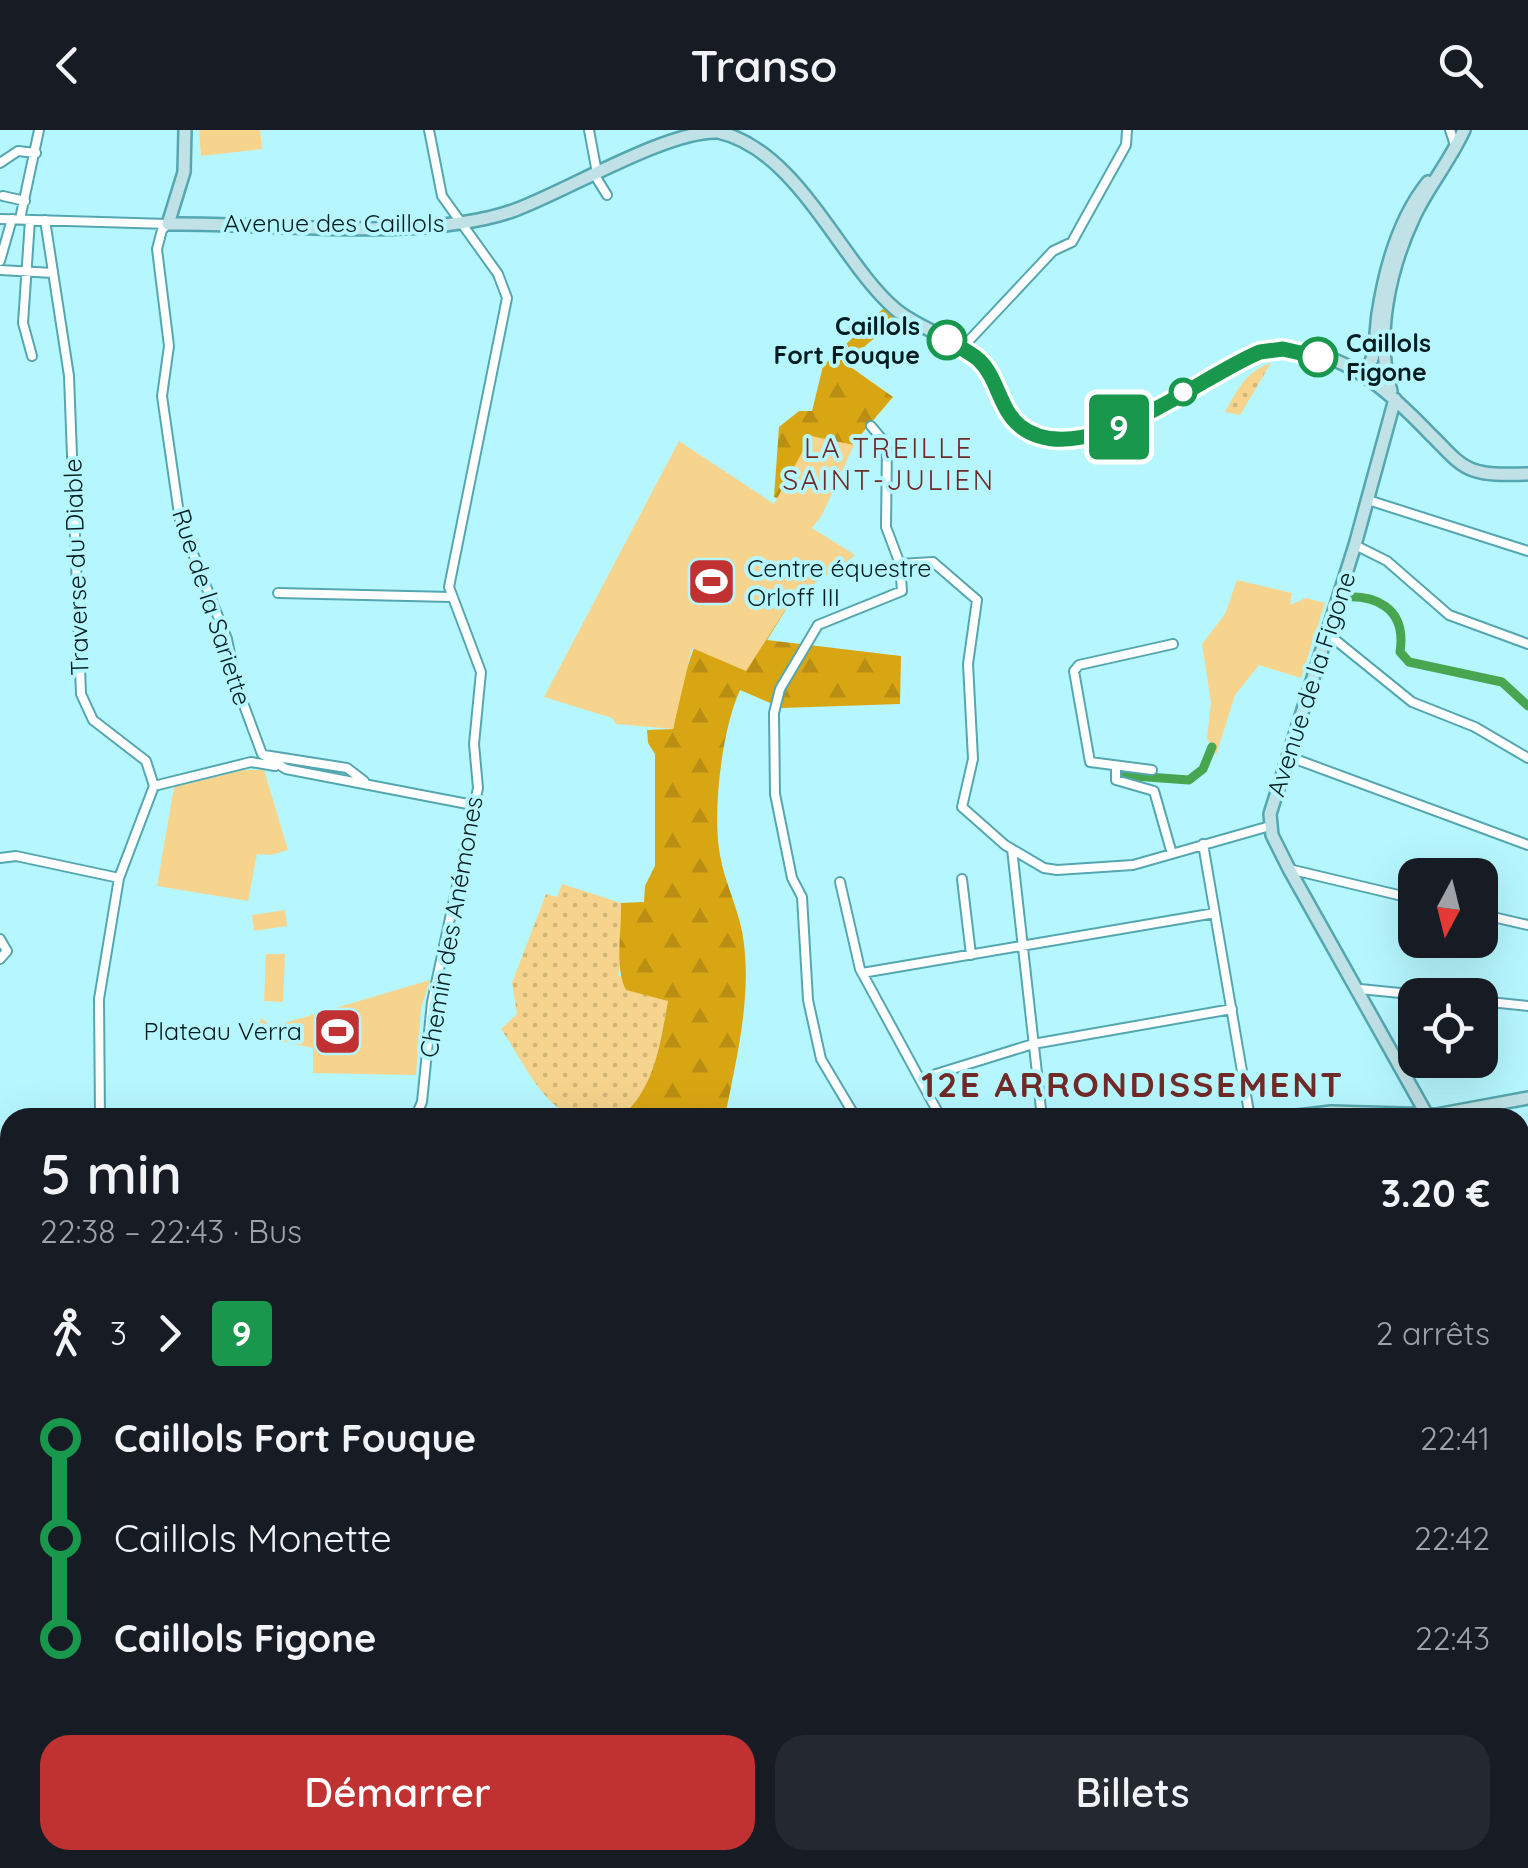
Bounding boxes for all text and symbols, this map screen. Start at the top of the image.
text: Transo [690,37,838,93]
icon: back [40,38,95,93]
icon: search [1433,38,1488,93]
street label: Avenue des Caillols [224,207,444,238]
place label: Caillols Fort Fouque [774,310,920,370]
marker: Caillols Fort Fouque [928,321,966,359]
place label: Caillols Figone [1346,327,1431,387]
marker: Caillols Figone [1299,338,1337,376]
unlabelled marker [1170,379,1196,405]
line badge: 9 [1086,394,1152,460]
text: 9 [1109,405,1129,449]
district label: LA TREILLE SAINT-JULIEN [782,430,996,497]
street label: Traverse du Diable [56,458,95,676]
street label: Rue de la Sariette [166,505,259,709]
place label: Centre équestre Orloff III [747,552,931,612]
sports icon: Centre équestre Orloff III [686,556,738,608]
street label: Avenue de la Figone [1260,568,1361,800]
street label: Chemin des Anémones [412,794,489,1060]
north arrow [1398,858,1498,958]
map controls [1398,858,1498,1078]
button: locate [1398,978,1498,1078]
sports icon: Plateau Verra [311,1005,363,1057]
place label: Plateau Verra [143,1015,302,1046]
district label: 12E ARRONDISSEMENT [921,1062,1345,1106]
text: 5 min [40,1139,182,1208]
text: 3.20 € [1381,1169,1490,1217]
text: 22:38 – 22:43 · Bus [40,1211,302,1251]
icon: walk [40,1306,95,1361]
icon: forward [142,1306,197,1361]
text: 9 [232,1311,252,1355]
text: 3 [110,1313,127,1353]
text: 2 arrêts [1376,1313,1490,1353]
text: Caillols Fort Fouque [114,1414,476,1462]
text: 22:41 [1420,1418,1490,1458]
text: Caillols Monette [114,1514,392,1562]
text: 22:42 [1414,1518,1490,1558]
text: Caillols Figone [114,1614,376,1662]
text: 22:43 [1415,1618,1490,1658]
button: Démarrer [40,1735,755,1850]
button: Billets [775,1735,1490,1850]

